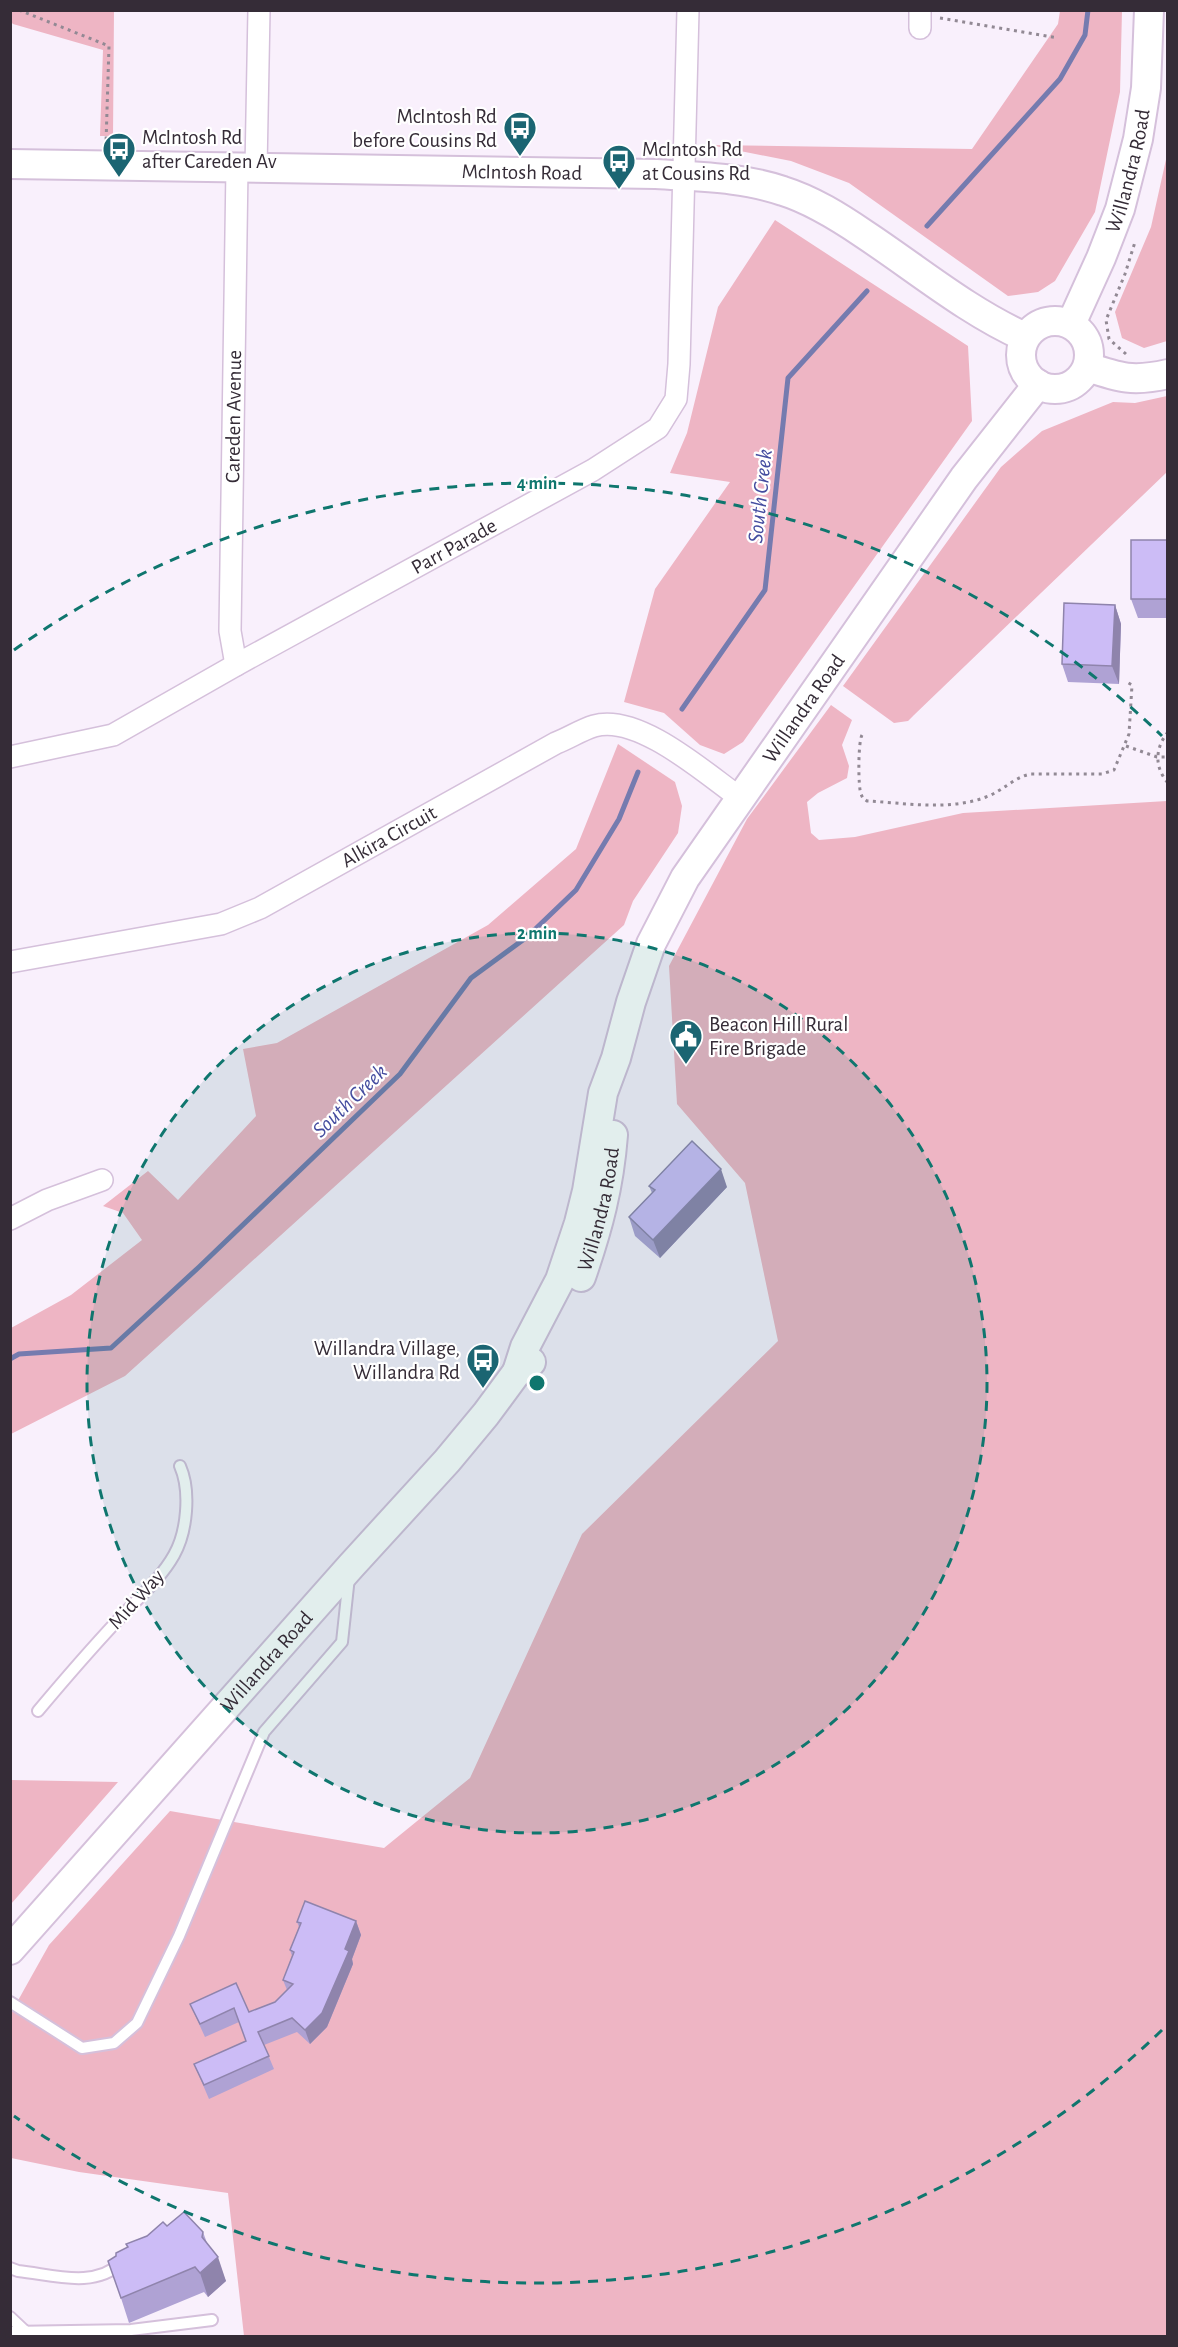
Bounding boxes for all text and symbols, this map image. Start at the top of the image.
place label: McIntosh Rd before Cousins Rd [352,106,497,151]
street label: Willandra Road [1102,108,1154,236]
bus stop icon: McIntosh Rd before Cousins Rd [502,110,538,157]
place label: McIntosh Rd after Careden Av [142,127,277,172]
bus stop icon: McIntosh Rd after Careden Av [101,131,137,178]
place label: McIntosh Rd at Cousins Rd [642,139,750,184]
bus stop icon: McIntosh Rd at Cousins Rd [601,143,637,190]
street label: McIntosh Road [462,161,582,184]
street label: Careden Avenue [222,350,245,483]
water label: South Creek [744,448,776,544]
text: 4 min [517,475,557,493]
street label: Parr Parade [408,515,500,578]
street label: Willandra Road [759,650,849,767]
street label: Alkira Circuit [338,802,440,871]
text: 2 min [517,925,557,943]
place label: Beacon Hill Rural Fire Brigade [709,1014,848,1059]
public building icon: Beacon Hill Rural Fire Brigade [668,1018,704,1065]
water label: South Creek [308,1060,391,1141]
street label: Willandra Road [574,1146,623,1274]
place label: Willandra Village, Willandra Rd [314,1338,460,1383]
bus stop icon: Willandra Village, Willandra Rd [465,1342,501,1389]
centre of rings [527,1373,547,1393]
street label: Mid Way [104,1566,168,1633]
street label: Willandra Road [217,1607,317,1716]

